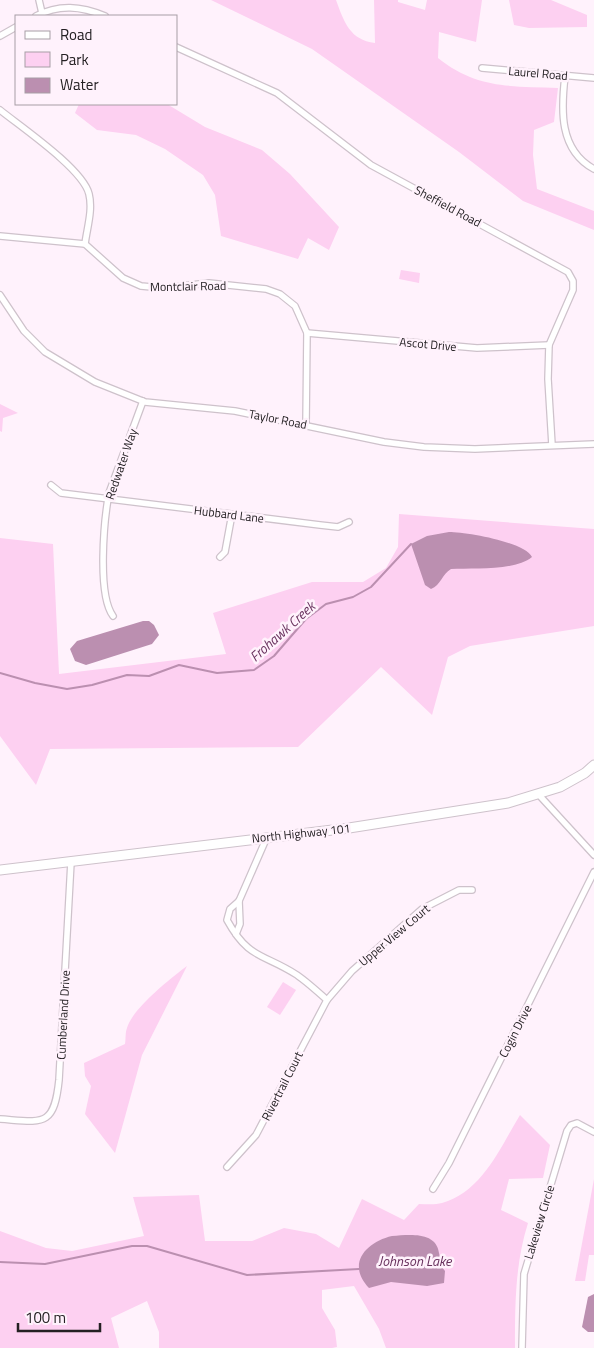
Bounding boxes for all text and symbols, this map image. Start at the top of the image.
legend [15,15,178,105]
text: Road [60,23,92,46]
text: Park [60,48,89,71]
street label: Laurel Road [507,61,569,85]
text: Water [60,73,99,96]
street label: Sheffield Road [411,180,485,232]
street label: Montclair Road [150,276,226,296]
street label: Ascot Drive [399,332,457,356]
street label: Taylor Road [247,404,309,434]
street label: Redwater Way [100,426,142,502]
street label: Hubbard Lane [193,500,265,528]
water label: Frohawk Creek [245,595,321,666]
street label: North Highway 101 [251,818,351,848]
street label: Upper View Court [354,899,434,971]
street label: Cumberland Drive [51,970,75,1060]
street label: Cogin Drive [494,1001,536,1061]
street label: Rivertrail Court [256,1047,308,1124]
street label: Lakeview Circle [519,1183,559,1261]
water label: Johnson Lake [379,1250,453,1271]
scale bar [18,1300,100,1332]
text: 100 m [25,1306,66,1329]

